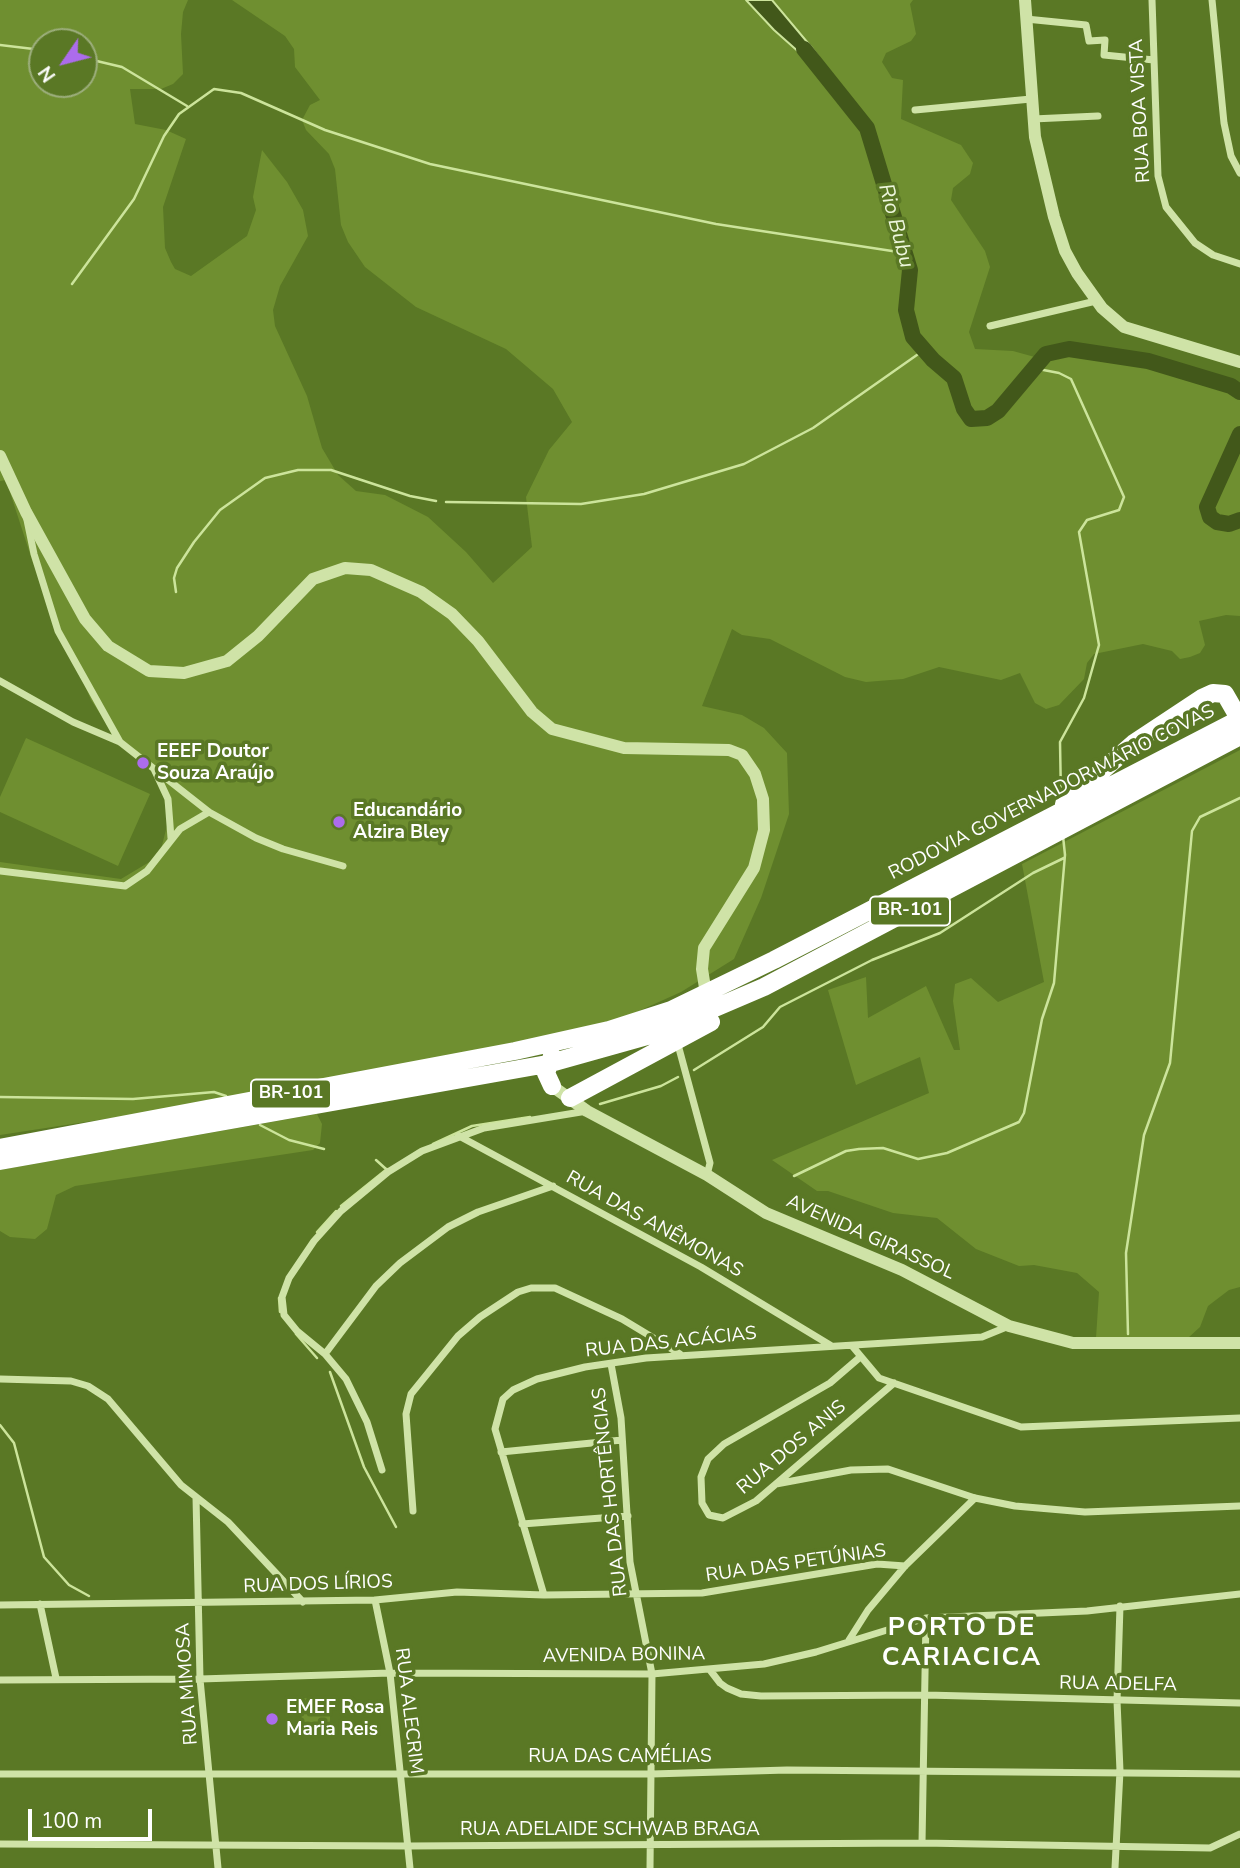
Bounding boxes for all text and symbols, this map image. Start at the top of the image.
north arrow [28,28,98,98]
street label: RUA BOA VISTA [1126,38,1156,184]
text: N [33,61,62,87]
water label: Rio Bubu [872,181,918,271]
street label: RODOVIA GOVERNADOR MÁRIO COVAS [885,701,1219,885]
place label: EEEF Doutor Souza Araújo [157,741,274,785]
marker: EEEF Doutor Souza Araújo [135,755,151,771]
place label: Educandário Alzira Bley [353,800,462,844]
marker: Educandário Alzira Bley [331,814,347,830]
road number: BR-101 [870,896,950,926]
road number: BR-101 [251,1079,331,1108]
street label: RUA DAS ANÊMONAS [562,1167,746,1283]
street label: AVENIDA GIRASSOL [782,1191,958,1285]
street label: RUA DAS ACÁCIAS [584,1323,758,1363]
street label: RUA DAS HORTÊNCIAS [589,1386,633,1598]
street label: RUA DOS ANIS [733,1396,851,1500]
street label: RUA DAS PETÚNIAS [704,1540,888,1588]
street label: RUA DOS LÍRIOS [243,1571,393,1599]
district label: PORTO DE CARIACICA [883,1613,1041,1674]
street label: RUA MIMOSA [172,1622,204,1746]
street label: AVENIDA BONINA [542,1643,706,1669]
street label: RUA ALECRIM [389,1647,427,1775]
street label: RUA ADELFA [1059,1673,1177,1697]
place label: EMEF Rosa Maria Reis [286,1697,384,1741]
marker: EMEF Rosa Maria Reis [264,1711,280,1727]
street label: RUA DAS CAMÉLIAS [528,1746,712,1768]
scale bar [32,1794,156,1838]
text: 100 m [41,1807,102,1835]
street label: RUA ADELAIDE SCHWAB BRAGA [460,1819,760,1841]

